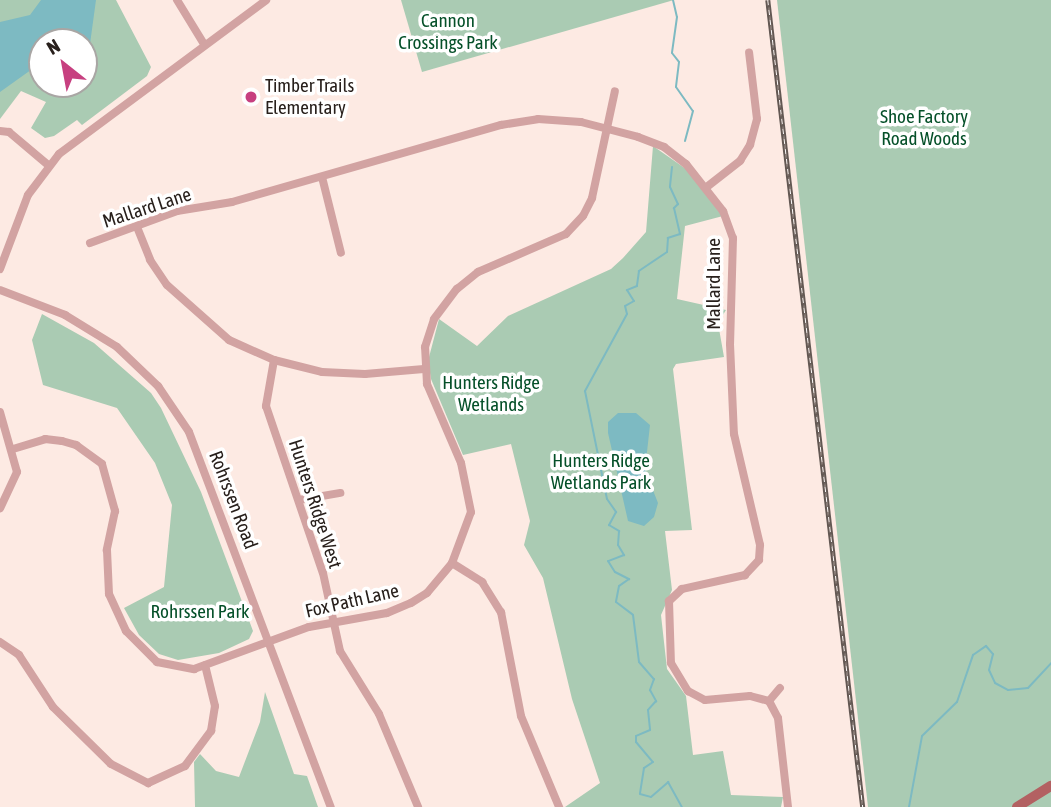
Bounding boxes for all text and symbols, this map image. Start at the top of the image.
park label: Cannon Crossings Park [398,10,498,54]
north arrow [28,28,98,98]
text: N [43,34,64,59]
place label: Timber Trails Elementary [265,75,354,119]
marker: Timber Trails Elementary [243,89,259,105]
park label: Shoe Factory Road Woods [880,106,968,150]
street label: Mallard Lane [100,183,194,233]
street label: Mallard Lane [703,238,725,330]
park label: Hunters Ridge Wetlands [442,372,540,416]
street label: Hunters Ridge West [283,437,347,571]
street label: Rohrssen Road [204,448,262,552]
park label: Hunters Ridge Wetlands Park [551,450,651,494]
street label: Fox Path Lane [303,579,401,623]
park label: Rohrssen Park [151,601,249,623]

